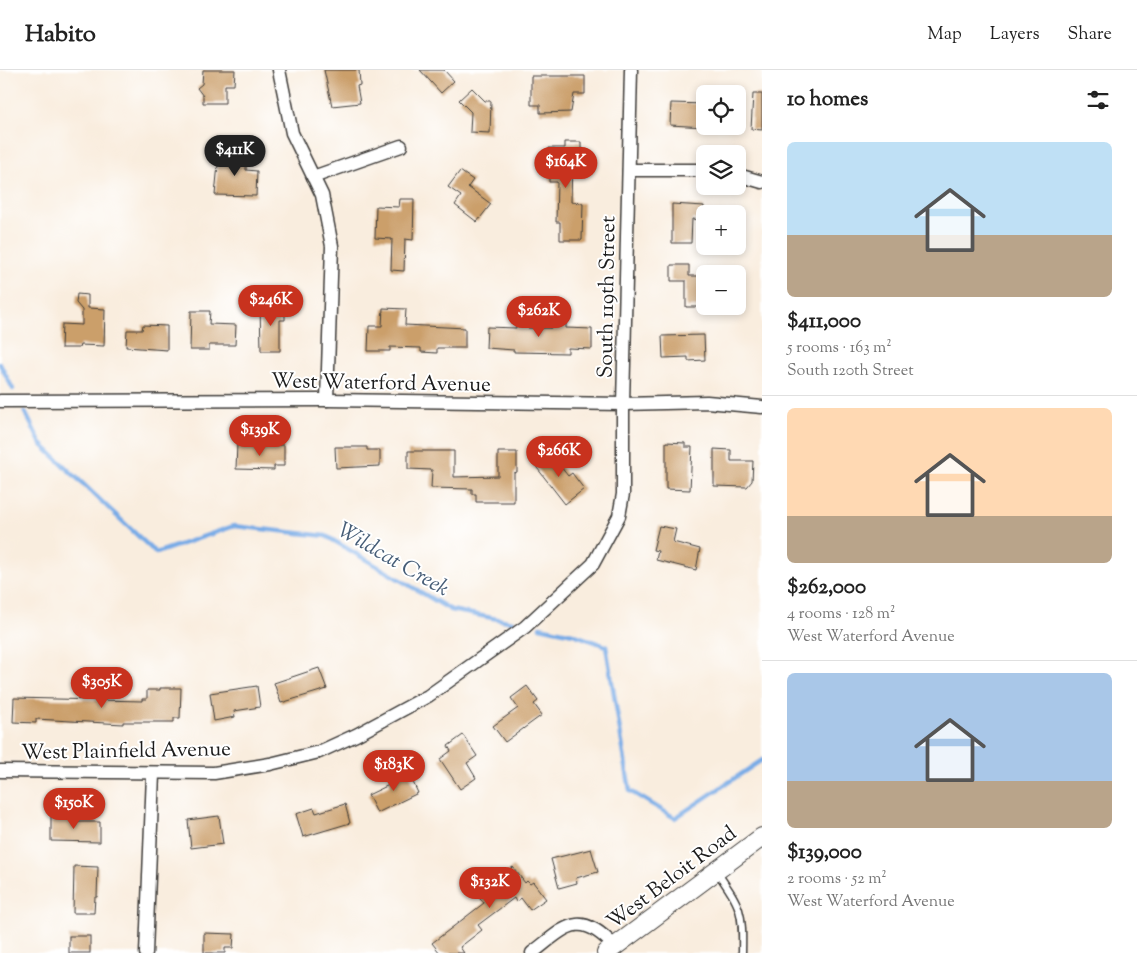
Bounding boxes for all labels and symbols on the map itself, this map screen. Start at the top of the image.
pin: $411K [200,134,270,177]
pin: $164K [531,146,601,189]
street label: South 119th Street [592,216,624,379]
pin: $246K [236,284,306,327]
pin: $262K [504,296,574,338]
street label: West Waterford Avenue [271,367,491,401]
pin: $139K [225,414,295,457]
pin: $266K [524,436,594,478]
water label: Wildcat Creek [330,516,455,606]
pin: $305K [67,666,137,709]
street label: West Plainfield Avenue [21,735,231,769]
pin: $183K [359,750,429,792]
pin: $150K [39,788,109,830]
street label: West Beloit Road [601,820,744,937]
pin: $132K [455,866,525,909]

